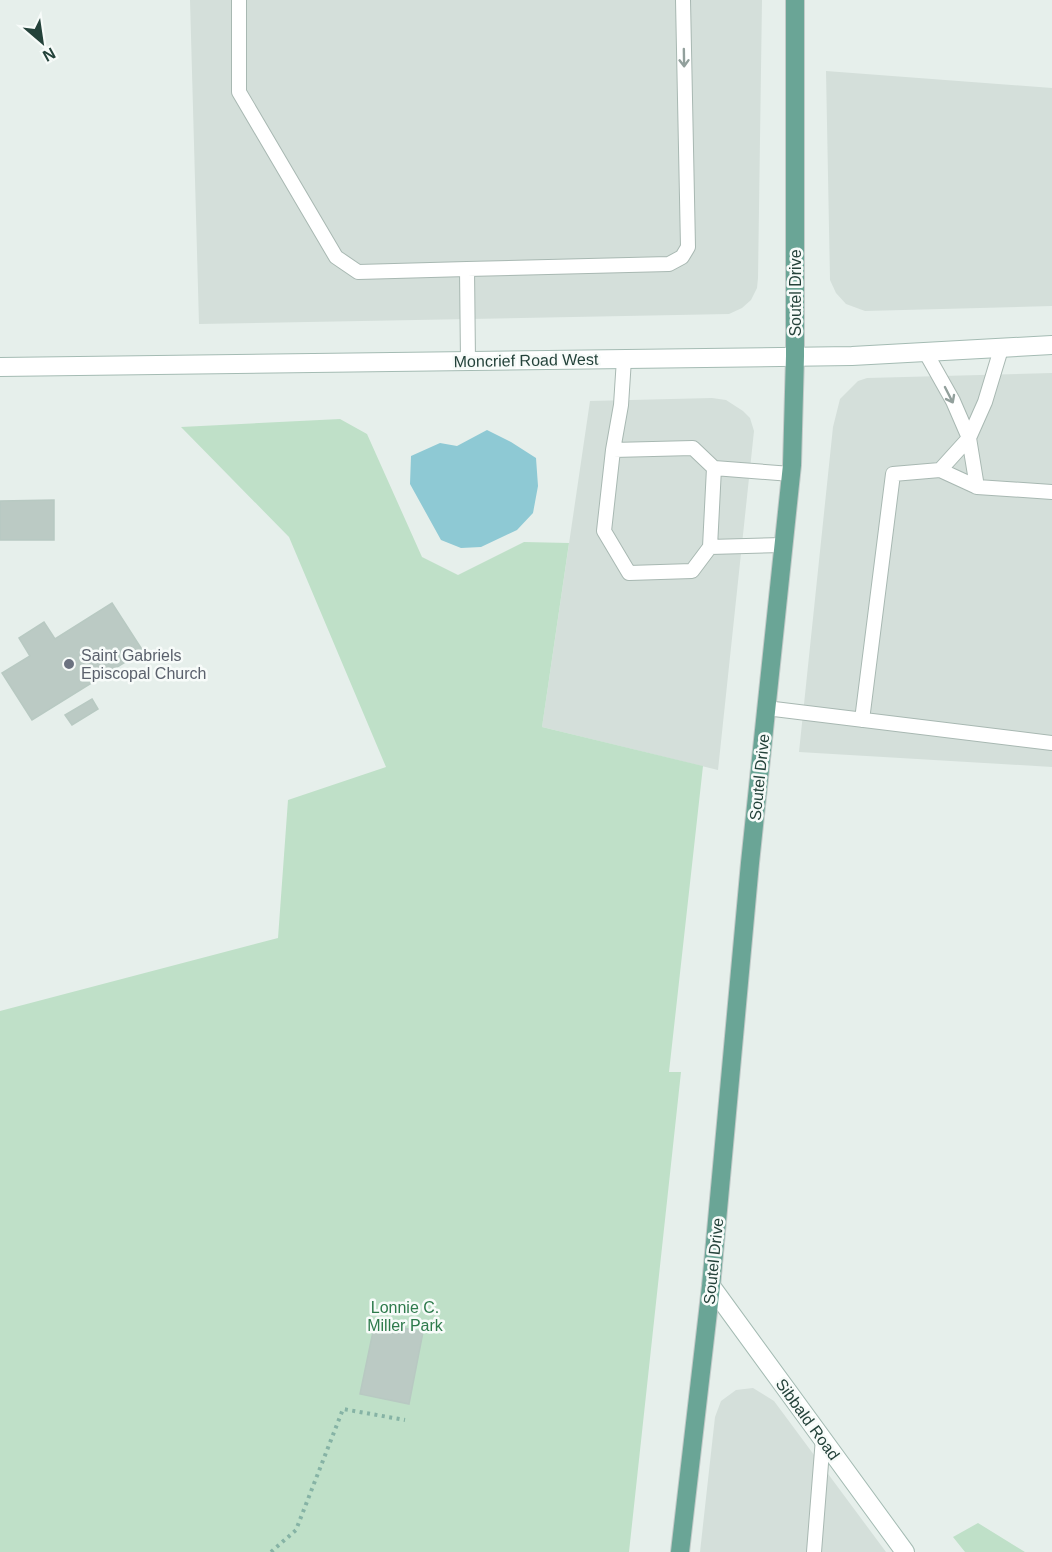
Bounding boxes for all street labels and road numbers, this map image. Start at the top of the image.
street label: Soutel Drive [787,249,804,337]
street label: Moncrief Road West [454,351,599,370]
street label: Soutel Drive [746,733,773,821]
street label: Soutel Drive [700,1217,727,1305]
street label: Sibbald Road [772,1375,843,1463]

